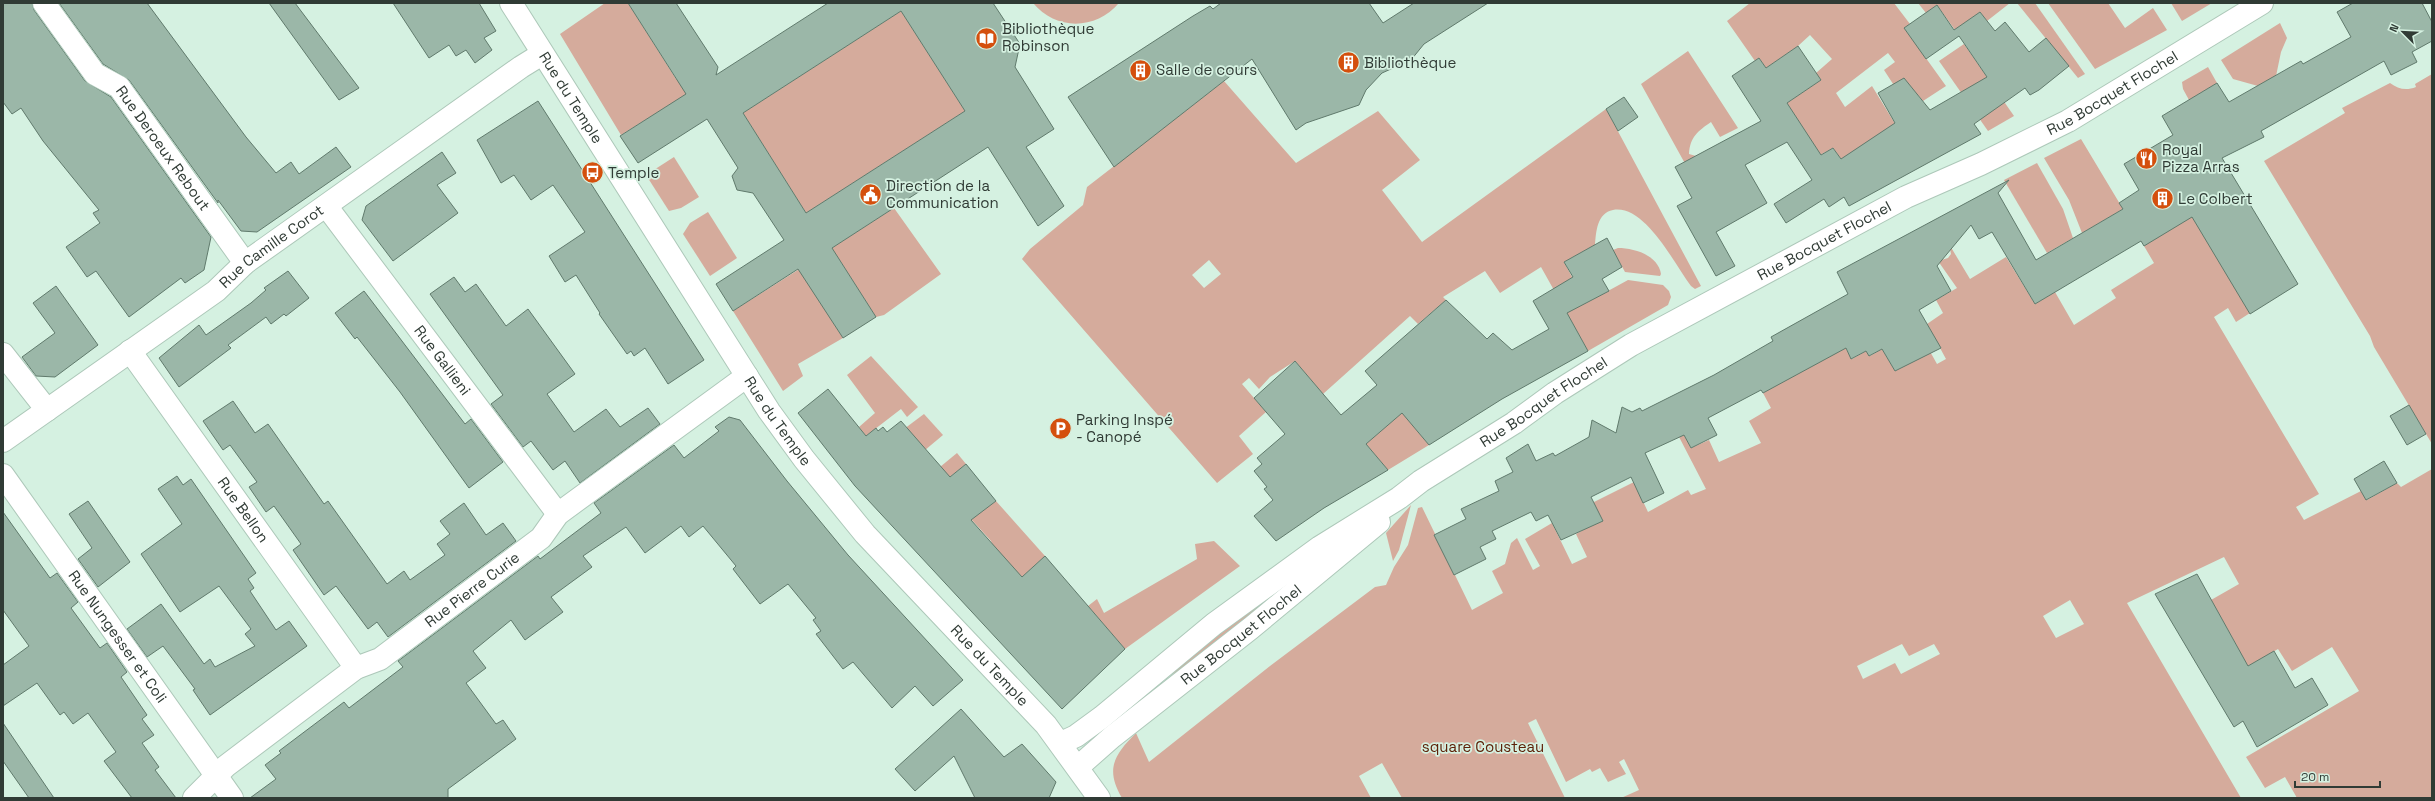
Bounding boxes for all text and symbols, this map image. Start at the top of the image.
north arrow [2383,12,2423,52]
place label: Bibliothèque Robinson [1002,19,1094,55]
text: N [2386,22,2402,34]
library icon: Bibliothèque Robinson [974,25,1000,51]
street label: Rue Bocquet Flochel [2043,46,2181,139]
street label: Rue du Temple [535,48,607,147]
building icon: Bibliothèque [1336,50,1362,76]
place label: Bibliothèque [1364,53,1456,72]
building icon: Salle de cours [1127,57,1153,83]
place label: Salle de cours [1156,60,1257,79]
street label: Rue Deroeux Rebout [112,82,214,214]
place label: Royal Pizza Arras [2162,140,2240,176]
restaurant icon: Royal Pizza Arras [2134,146,2160,172]
bus stop icon: Temple [580,160,606,186]
place label: Temple [608,163,659,182]
place label: Direction de la Communication [886,176,999,212]
public building icon: Direction de la Communication [858,182,884,208]
building icon: Le Colbert [2150,186,2176,212]
place label: Le Colbert [2178,189,2253,208]
street label: Rue Bocquet Flochel [1754,197,1895,284]
street label: Rue Camille Corot [215,200,327,292]
street label: Rue Gallieni [410,321,475,399]
street label: Rue Bocquet Flochel [1476,352,1611,451]
street label: Rue du Temple [740,372,816,470]
place label: Parking Inspé - Canopé [1076,410,1173,446]
parking icon: Parking Inspé - Canopé [1048,416,1074,442]
street label: Rue Bellon [214,473,273,546]
street label: Rue Pierre Curie [421,547,523,631]
street label: Rue Nungesser et Coli [64,566,171,706]
street label: Rue Bocquet Flochel [1177,580,1305,689]
street label: Rue du Temple [947,620,1033,710]
park label: square Cousteau [1422,737,1544,756]
scale bar [2295,763,2380,789]
text: 20 m [2301,769,2329,785]

